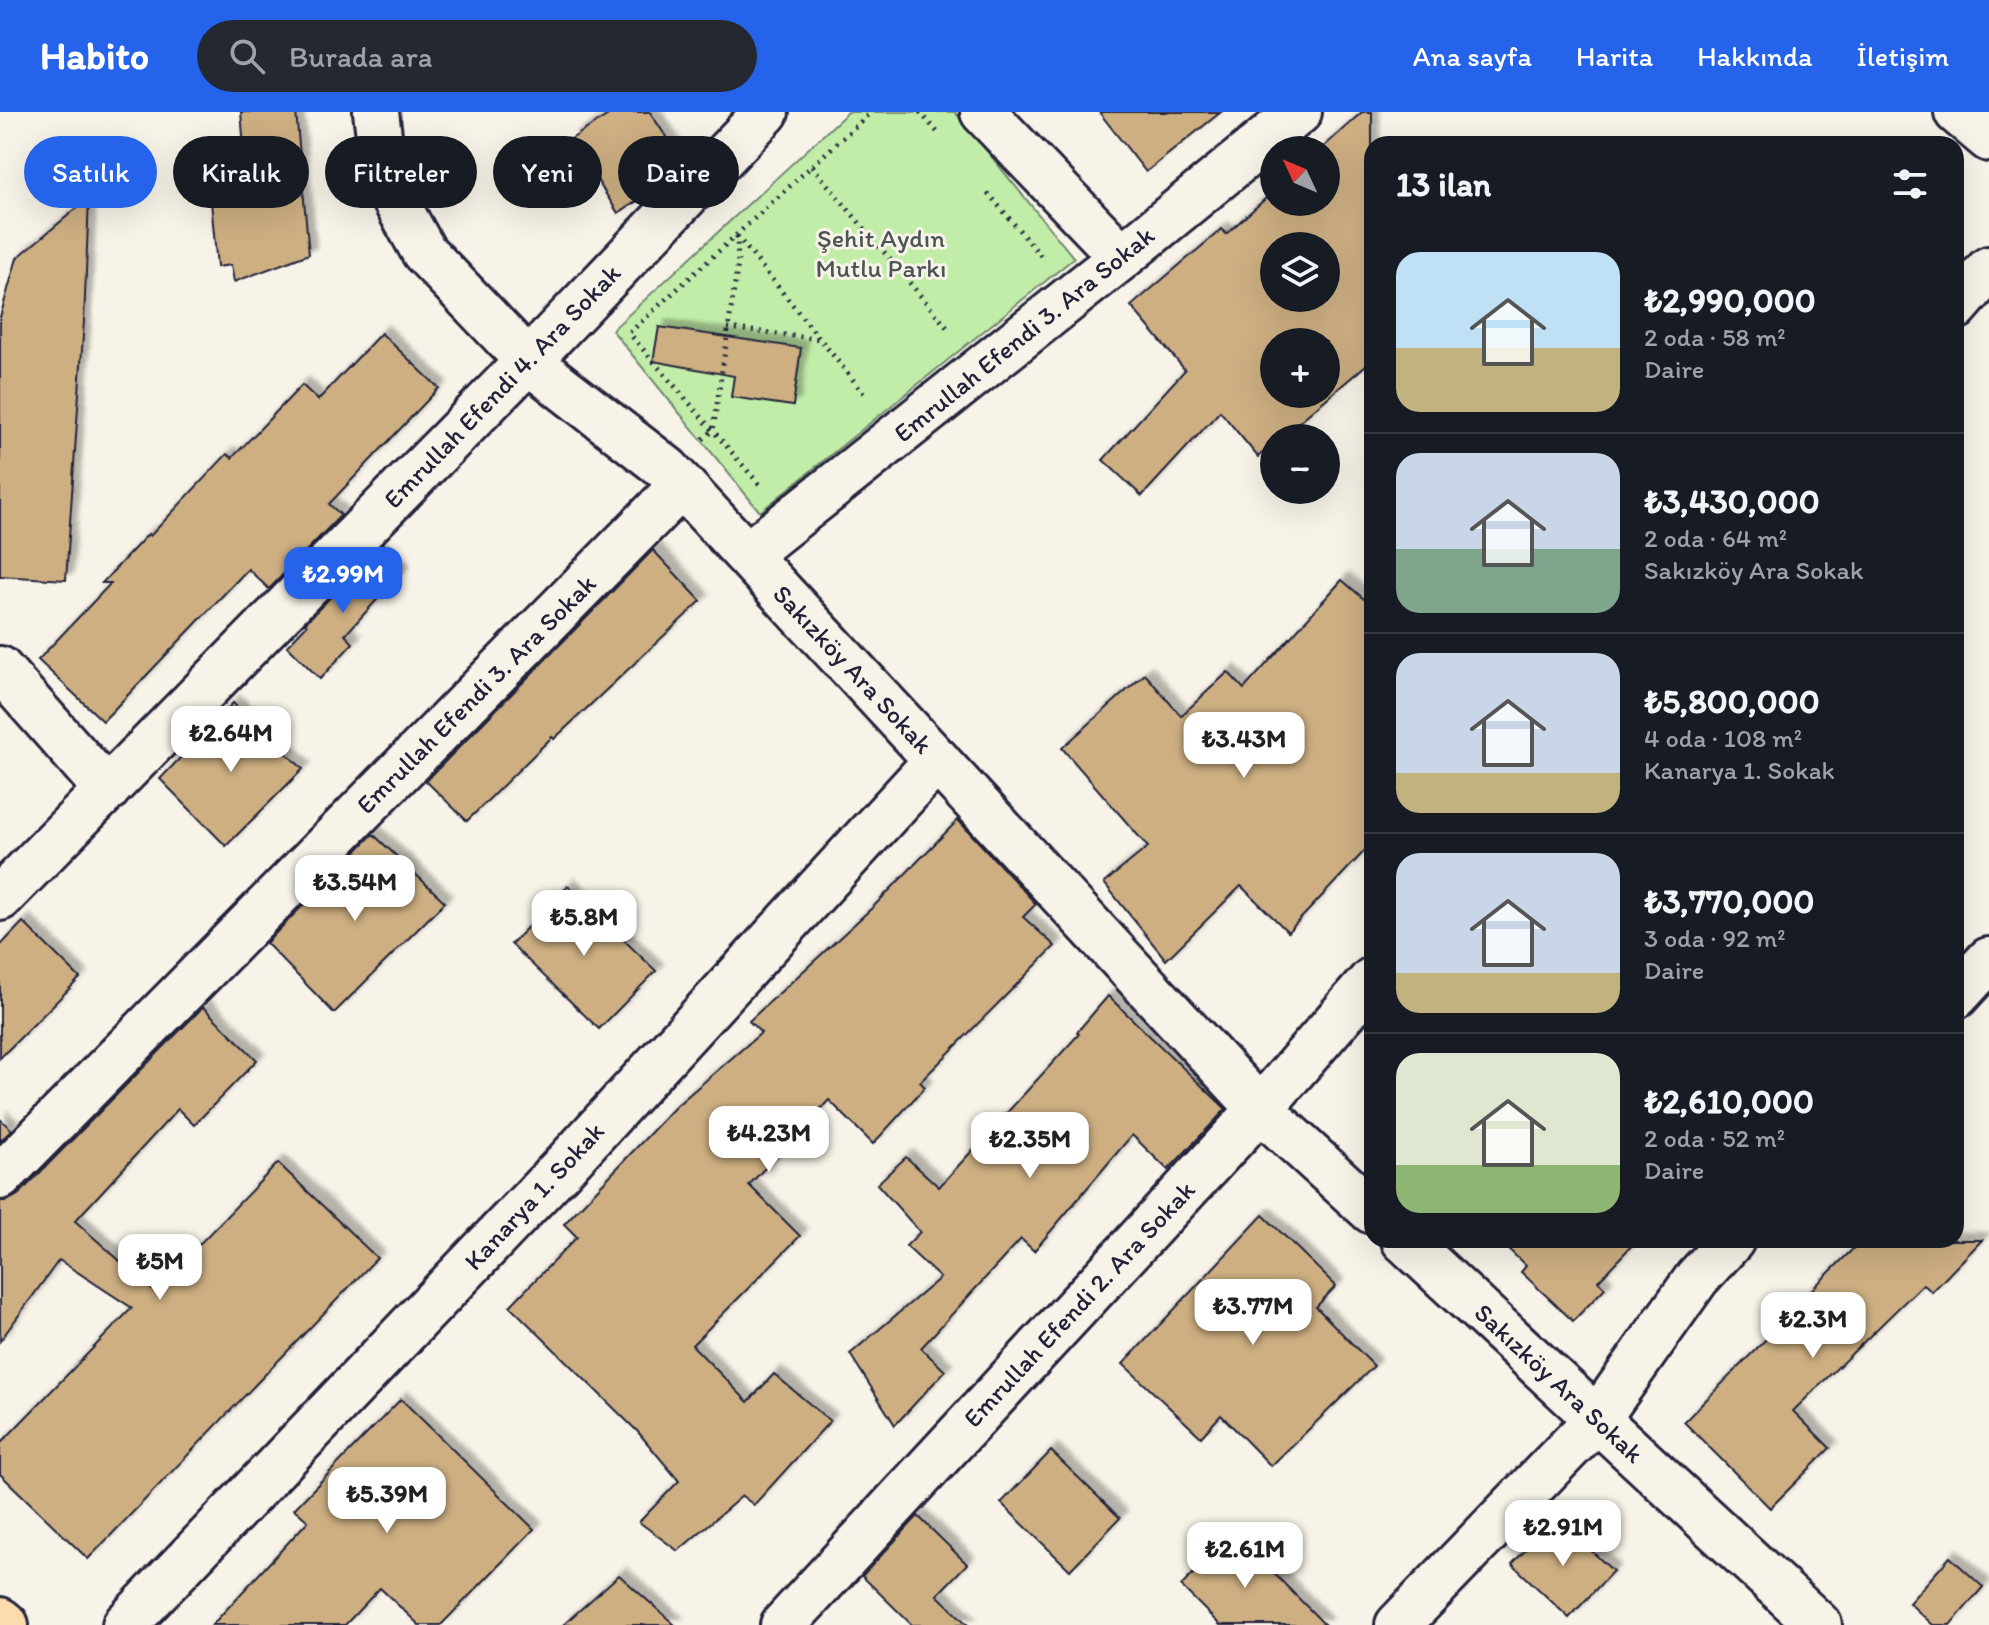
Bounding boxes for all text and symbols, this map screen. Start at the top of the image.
search box [197,20,757,92]
text: Habito [40,33,149,79]
icon: search [225,34,269,78]
text: Burada ara [289,38,432,75]
text: Ana sayfa [1413,39,1532,73]
text: Harita [1576,39,1653,73]
text: Hakkında [1697,39,1812,73]
text: İletişim [1856,39,1949,73]
chip: Satılık [24,136,157,208]
chip: Kiralık [173,136,309,208]
chip: Filtreler [325,136,477,208]
chip: Yeni [493,136,602,208]
chip: Daire [618,136,739,208]
north arrow [1260,136,1340,216]
map controls [1260,136,1340,504]
icon: filters [1888,162,1932,206]
text: 13 ilan [1396,164,1491,205]
street label: Emrullah Efendi 3. Ara Sokak [887,219,1161,449]
park label: Şehit Aydın Mutlu Parkı [816,222,946,284]
button: layers [1260,232,1340,312]
street label: Emrullah Efendi 4. Ara Sokak [377,257,628,515]
text: ₺2,990,000 [1644,280,1816,321]
icon: home [1460,284,1556,380]
text: 2 oda · 58 m² [1644,321,1786,353]
button: + [1260,328,1340,408]
text: Daire [1644,353,1704,385]
button: − [1260,424,1340,504]
text: ₺3,430,000 [1644,481,1820,522]
icon: home [1460,485,1556,581]
text: 2 oda · 64 m² [1644,522,1787,554]
pin: ₺2.99M [278,547,408,615]
text: Sakızköy Ara Sokak [1644,554,1863,586]
text: ₺2.99M [302,557,384,589]
street label: Emrullah Efendi 3. Ara Sokak [350,567,603,820]
street label: Sakızköy Ara Sokak [766,578,940,761]
text: ₺5,800,000 [1644,681,1820,722]
icon: home [1460,685,1556,781]
pin: ₺2.64M [166,706,296,774]
pin: ₺3.43M [1179,712,1309,780]
text: ₺2.64M [189,716,273,748]
text: ₺3.43M [1202,722,1286,754]
text: 4 oda · 108 m² [1644,722,1802,754]
text: Kanarya 1. Sokak [1644,754,1835,786]
pin: ₺3.54M [290,855,420,923]
text: ₺3.54M [313,865,397,897]
text: ₺3,770,000 [1644,881,1814,922]
icon: home [1460,885,1556,981]
pin: ₺5.8M [528,890,640,958]
text: ₺5.8M [550,900,618,932]
text: 3 oda · 92 m² [1644,922,1786,954]
text: Daire [1644,954,1704,986]
text: ₺2,610,000 [1644,1081,1814,1122]
icon: home [1460,1085,1556,1181]
pin: ₺4.23M [704,1106,834,1174]
pin: ₺2.35M [965,1112,1095,1180]
street label: Kanarya 1. Sokak [457,1115,611,1277]
text: ₺4.23M [727,1116,811,1148]
text: ₺2.35M [989,1122,1071,1154]
text: 2 oda · 52 m² [1644,1122,1785,1154]
text: Daire [1644,1154,1704,1186]
street label: Emrullah Efendi 2. Ara Sokak [956,1174,1202,1434]
pin: ₺5M [121,1234,199,1302]
text: ₺5M [136,1244,184,1276]
pin: ₺3.77M [1188,1279,1318,1347]
text: ₺3.77M [1213,1289,1293,1321]
pin: ₺2.3M [1757,1292,1869,1360]
street label: Sakızköy Ara Sokak [1468,1296,1651,1470]
text: ₺2.3M [1779,1302,1847,1334]
pin: ₺5.39M [322,1467,452,1535]
text: ₺5.39M [346,1477,428,1509]
pin: ₺2.91M [1498,1500,1628,1568]
text: ₺2.91M [1523,1510,1603,1542]
pin: ₺2.61M [1180,1522,1310,1590]
text: ₺2.61M [1205,1532,1285,1564]

